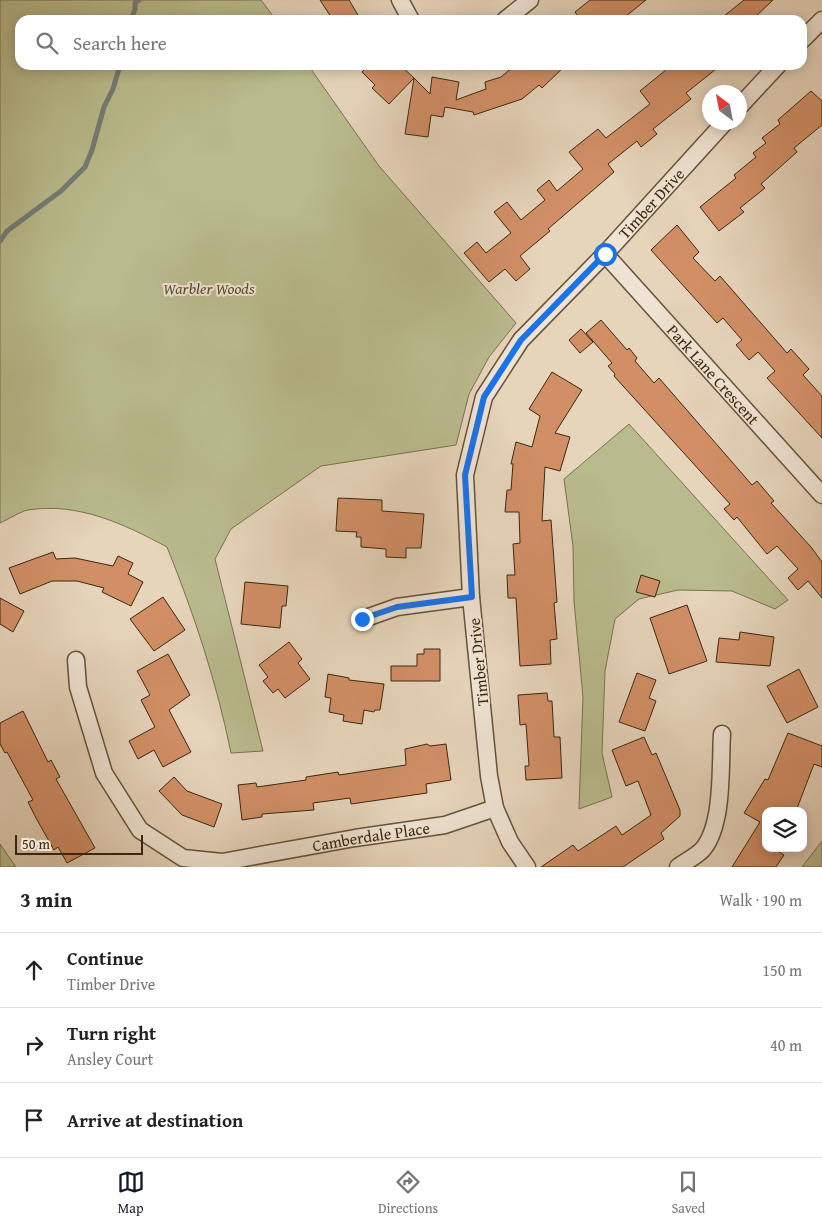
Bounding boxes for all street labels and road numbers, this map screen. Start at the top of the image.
street label: Timber Drive [612,163,690,244]
street label: Park Lane Crescent [662,319,765,430]
street label: Timber Drive [461,617,495,707]
street label: Camberdale Place [310,815,431,857]

